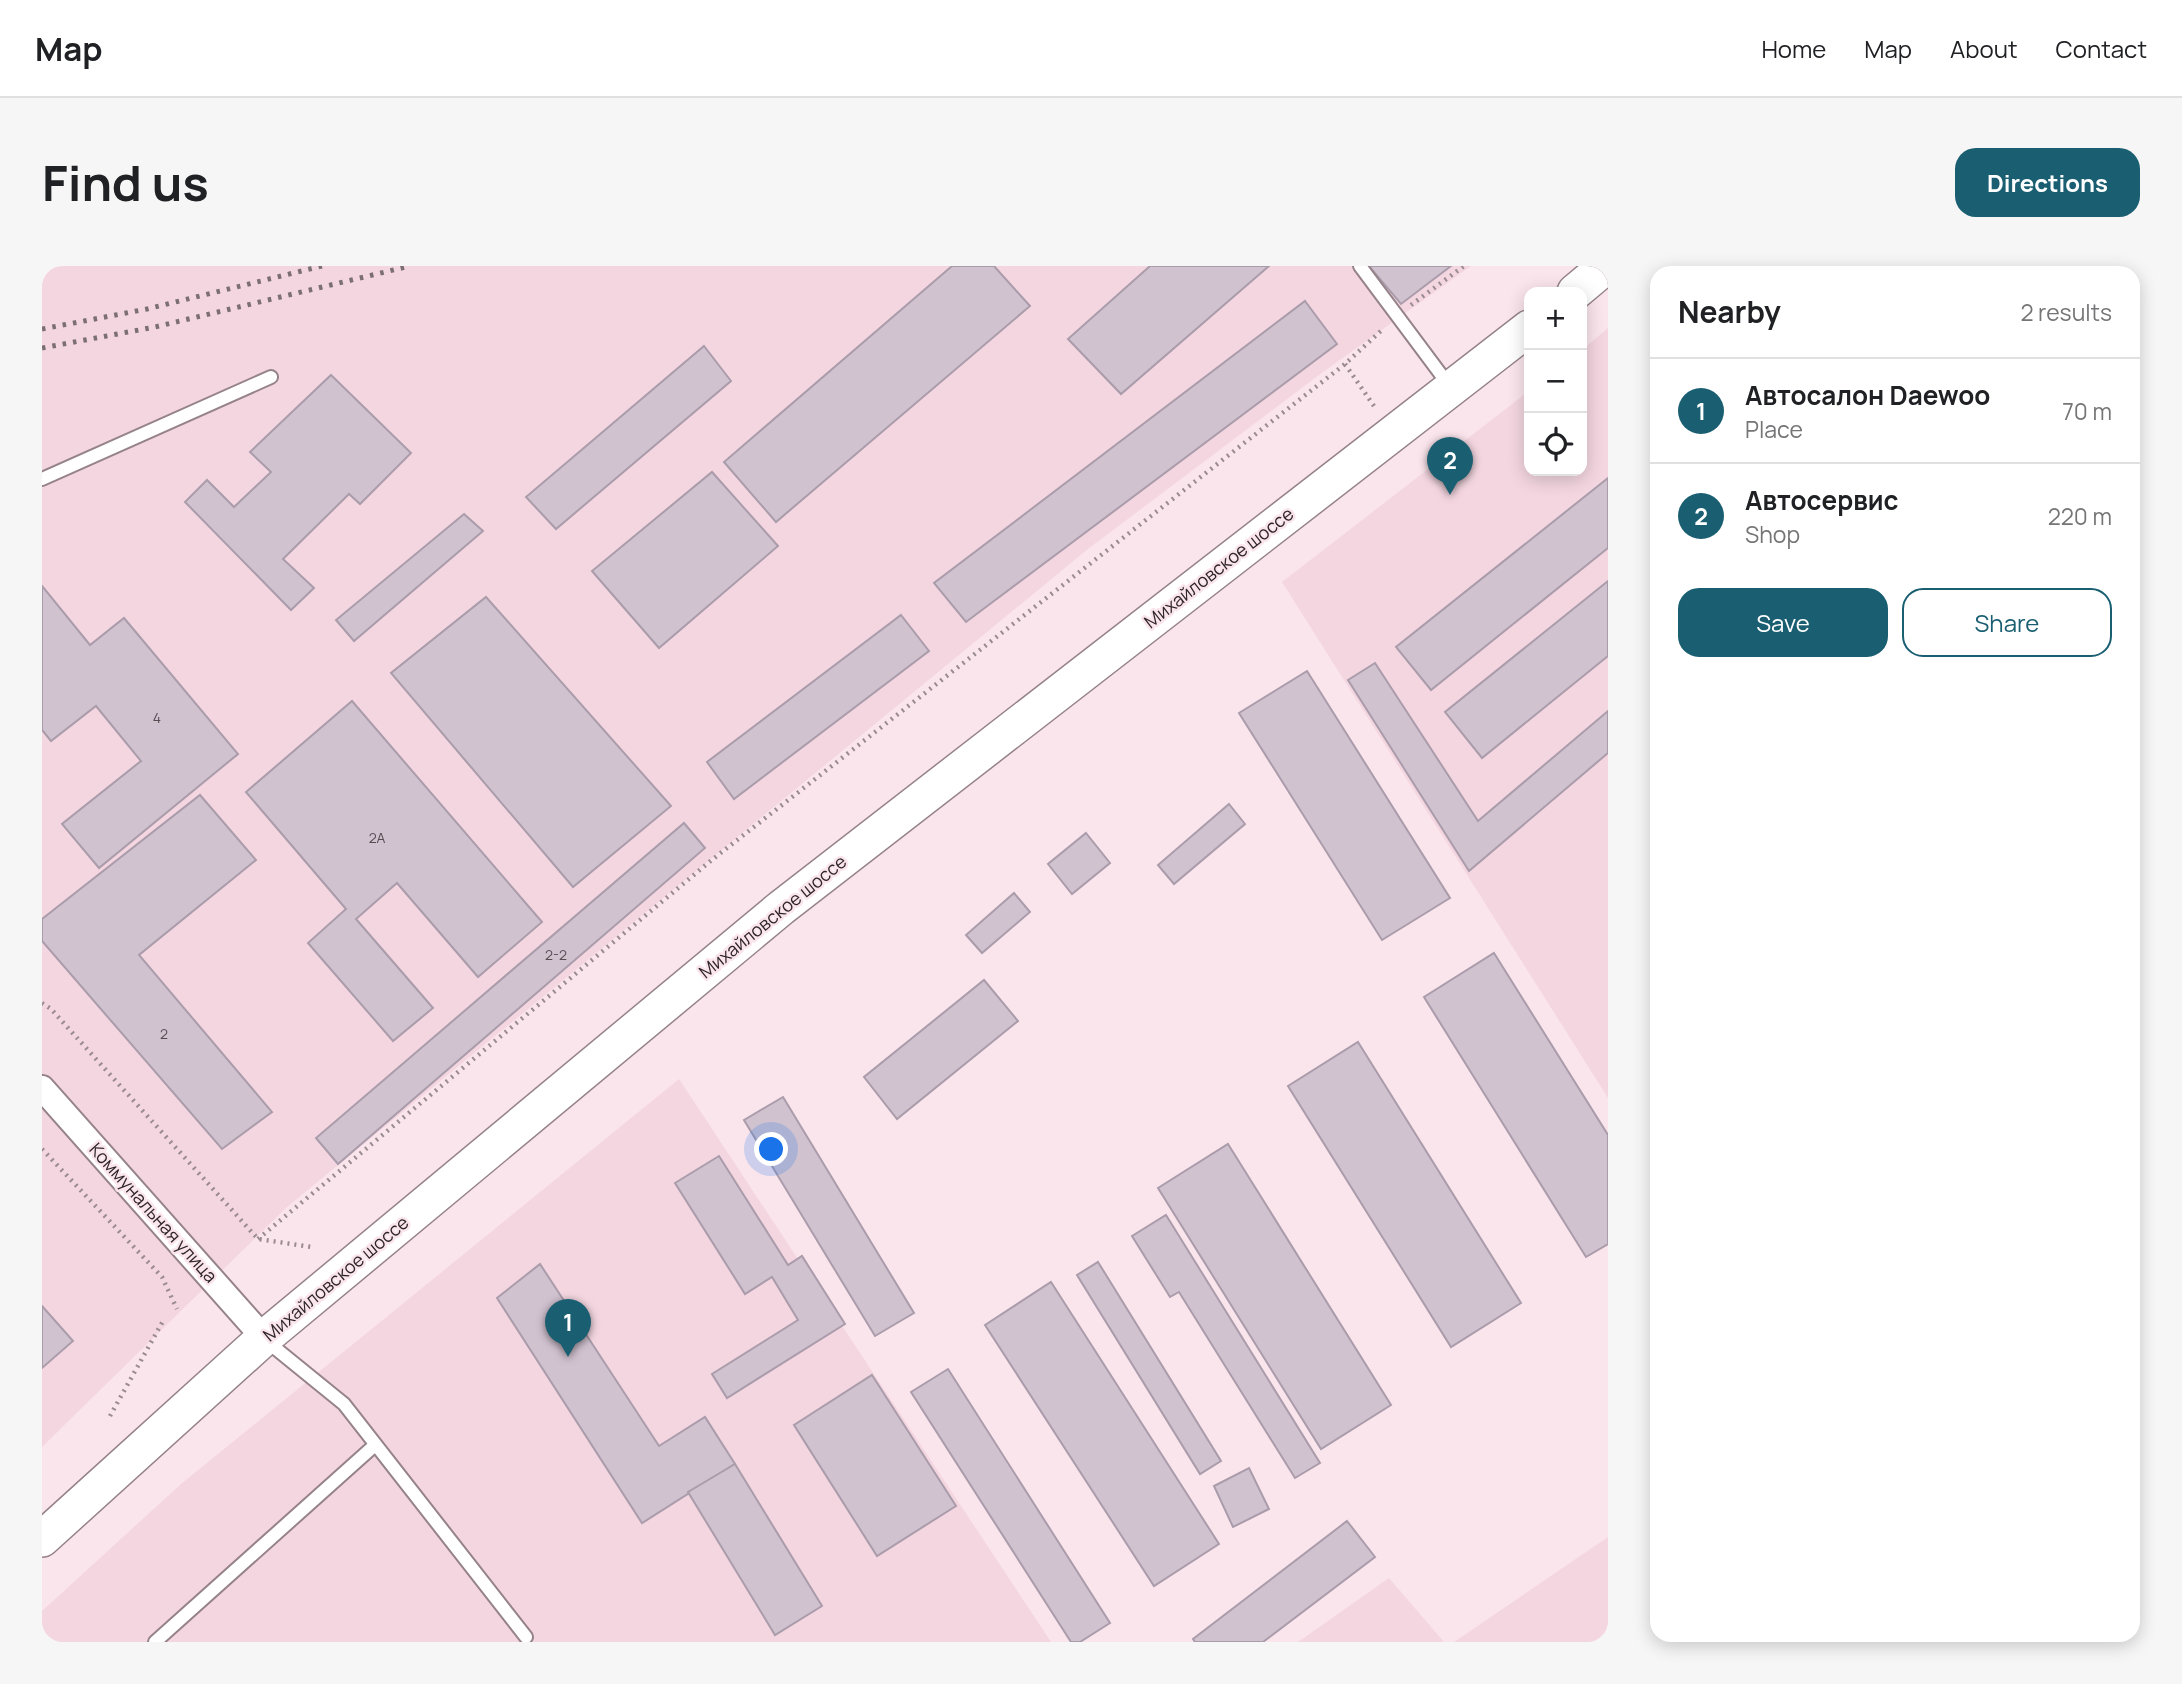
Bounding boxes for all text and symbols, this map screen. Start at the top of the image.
text: Map [35,26,103,71]
text: Home [1761,32,1826,65]
text: Map [1864,32,1912,65]
text: About [1950,32,2018,65]
text: Contact [2056,32,2147,65]
button: Directions [1955,148,2140,217]
text: Find us [42,149,209,216]
map controls [1524,287,1587,476]
button: + [1524,287,1587,350]
text: Nearby [1678,291,1781,332]
text: 2 results [2020,296,2112,328]
button: − [1524,350,1587,413]
text: Автосалон Daewoo [1745,377,1990,413]
text: 1 [1696,395,1706,427]
text: 70 m [2062,395,2112,427]
button: locate [1524,413,1587,476]
text: Place [1745,413,1803,445]
pin: 2 [1427,437,1473,495]
text: Автосервис [1745,482,1899,518]
text: 2 [1694,500,1708,532]
text: 220 m [2048,500,2112,532]
street label: Михайловское шоссе [1139,501,1298,633]
text: Shop [1745,518,1800,550]
button: Save [1678,588,1888,657]
button: Share [1902,588,2112,657]
house number: 4 [153,708,161,727]
house number: 2А [369,828,385,847]
street label: Михайловское шоссе [694,849,851,983]
house number: 2-2 [545,945,567,964]
house number: 2 [160,1024,168,1043]
your location [754,1132,788,1166]
street label: Коммунальная улица [84,1137,223,1287]
street label: Михайловское шоссе [257,1210,413,1346]
pin: 1 [545,1299,591,1357]

